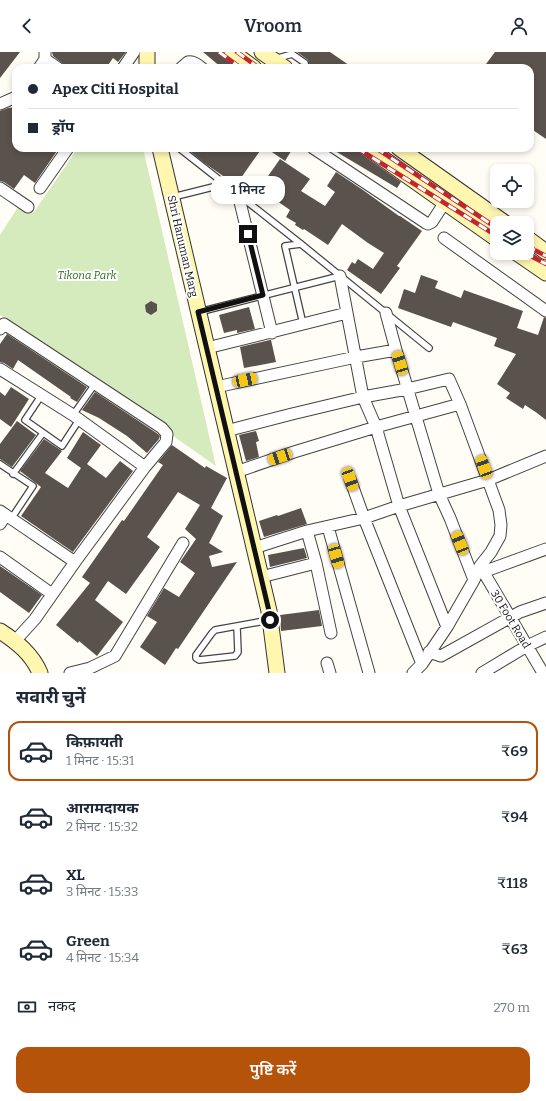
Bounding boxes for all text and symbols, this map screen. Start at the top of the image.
icon: back [16,15,38,37]
text: Vroom [244,15,302,37]
icon: person [508,15,530,37]
text: Apex Citi Hospital [52,80,179,98]
text: ड्रॉप [52,118,74,136]
map controls [490,164,534,260]
button: locate [490,164,534,208]
callout: 1 मिनट [211,176,285,204]
text: 1 मिनट [231,182,265,197]
street label: Shri Hanuman Marg [164,194,201,298]
button: layers [490,216,534,260]
route end [239,225,257,243]
park label: Tikona Park [57,269,118,282]
car [391,350,409,376]
car [232,372,258,388]
car [267,448,293,466]
car [474,454,494,480]
car [340,466,360,492]
car [450,530,470,556]
car [327,543,345,569]
street label: 30 Foot Road [488,588,533,651]
route start [261,611,279,629]
text: सवारी चुनें [16,686,85,708]
icon: car [18,733,54,769]
text: किफ़ायती [66,733,123,751]
text: ₹69 [501,742,528,760]
text: 1 मिनट · 15:31 [66,753,134,768]
icon: car [18,799,54,835]
text: आरामदायक [66,799,139,817]
text: ₹94 [501,808,528,826]
text: 2 मिनट · 15:32 [66,819,138,834]
icon: car [18,865,54,901]
text: XL [66,866,85,884]
text: ₹118 [497,874,528,892]
text: 3 मिनट · 15:33 [66,884,138,899]
icon: car [18,931,54,967]
text: Green [66,932,110,950]
text: ₹63 [501,940,528,958]
text: 4 मिनट · 15:34 [66,950,139,965]
icon: cash [16,996,38,1018]
text: नकद [48,997,76,1015]
text: 270 m [493,1000,530,1015]
button: पुष्टि करें [16,1047,530,1093]

